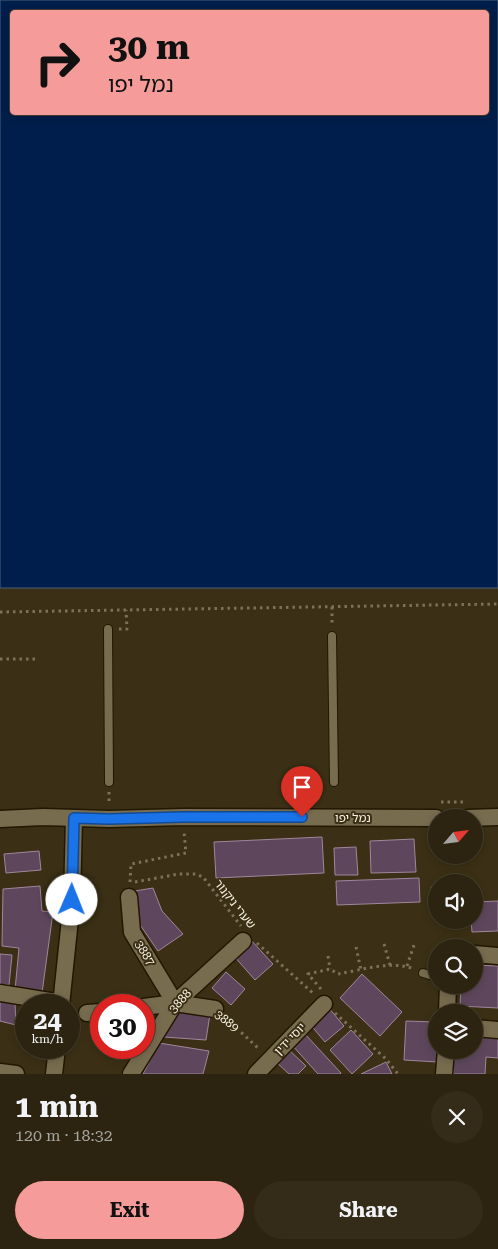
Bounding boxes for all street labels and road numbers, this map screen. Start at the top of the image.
street label: נמל יפו [335,811,371,825]
street label: שערי ניקנור [211,877,259,931]
street label: 3887 [132,938,158,968]
street label: 3888 [166,986,194,1016]
street label: 3889 [212,1007,242,1035]
street label: יוסי ידין [271,1020,309,1058]

